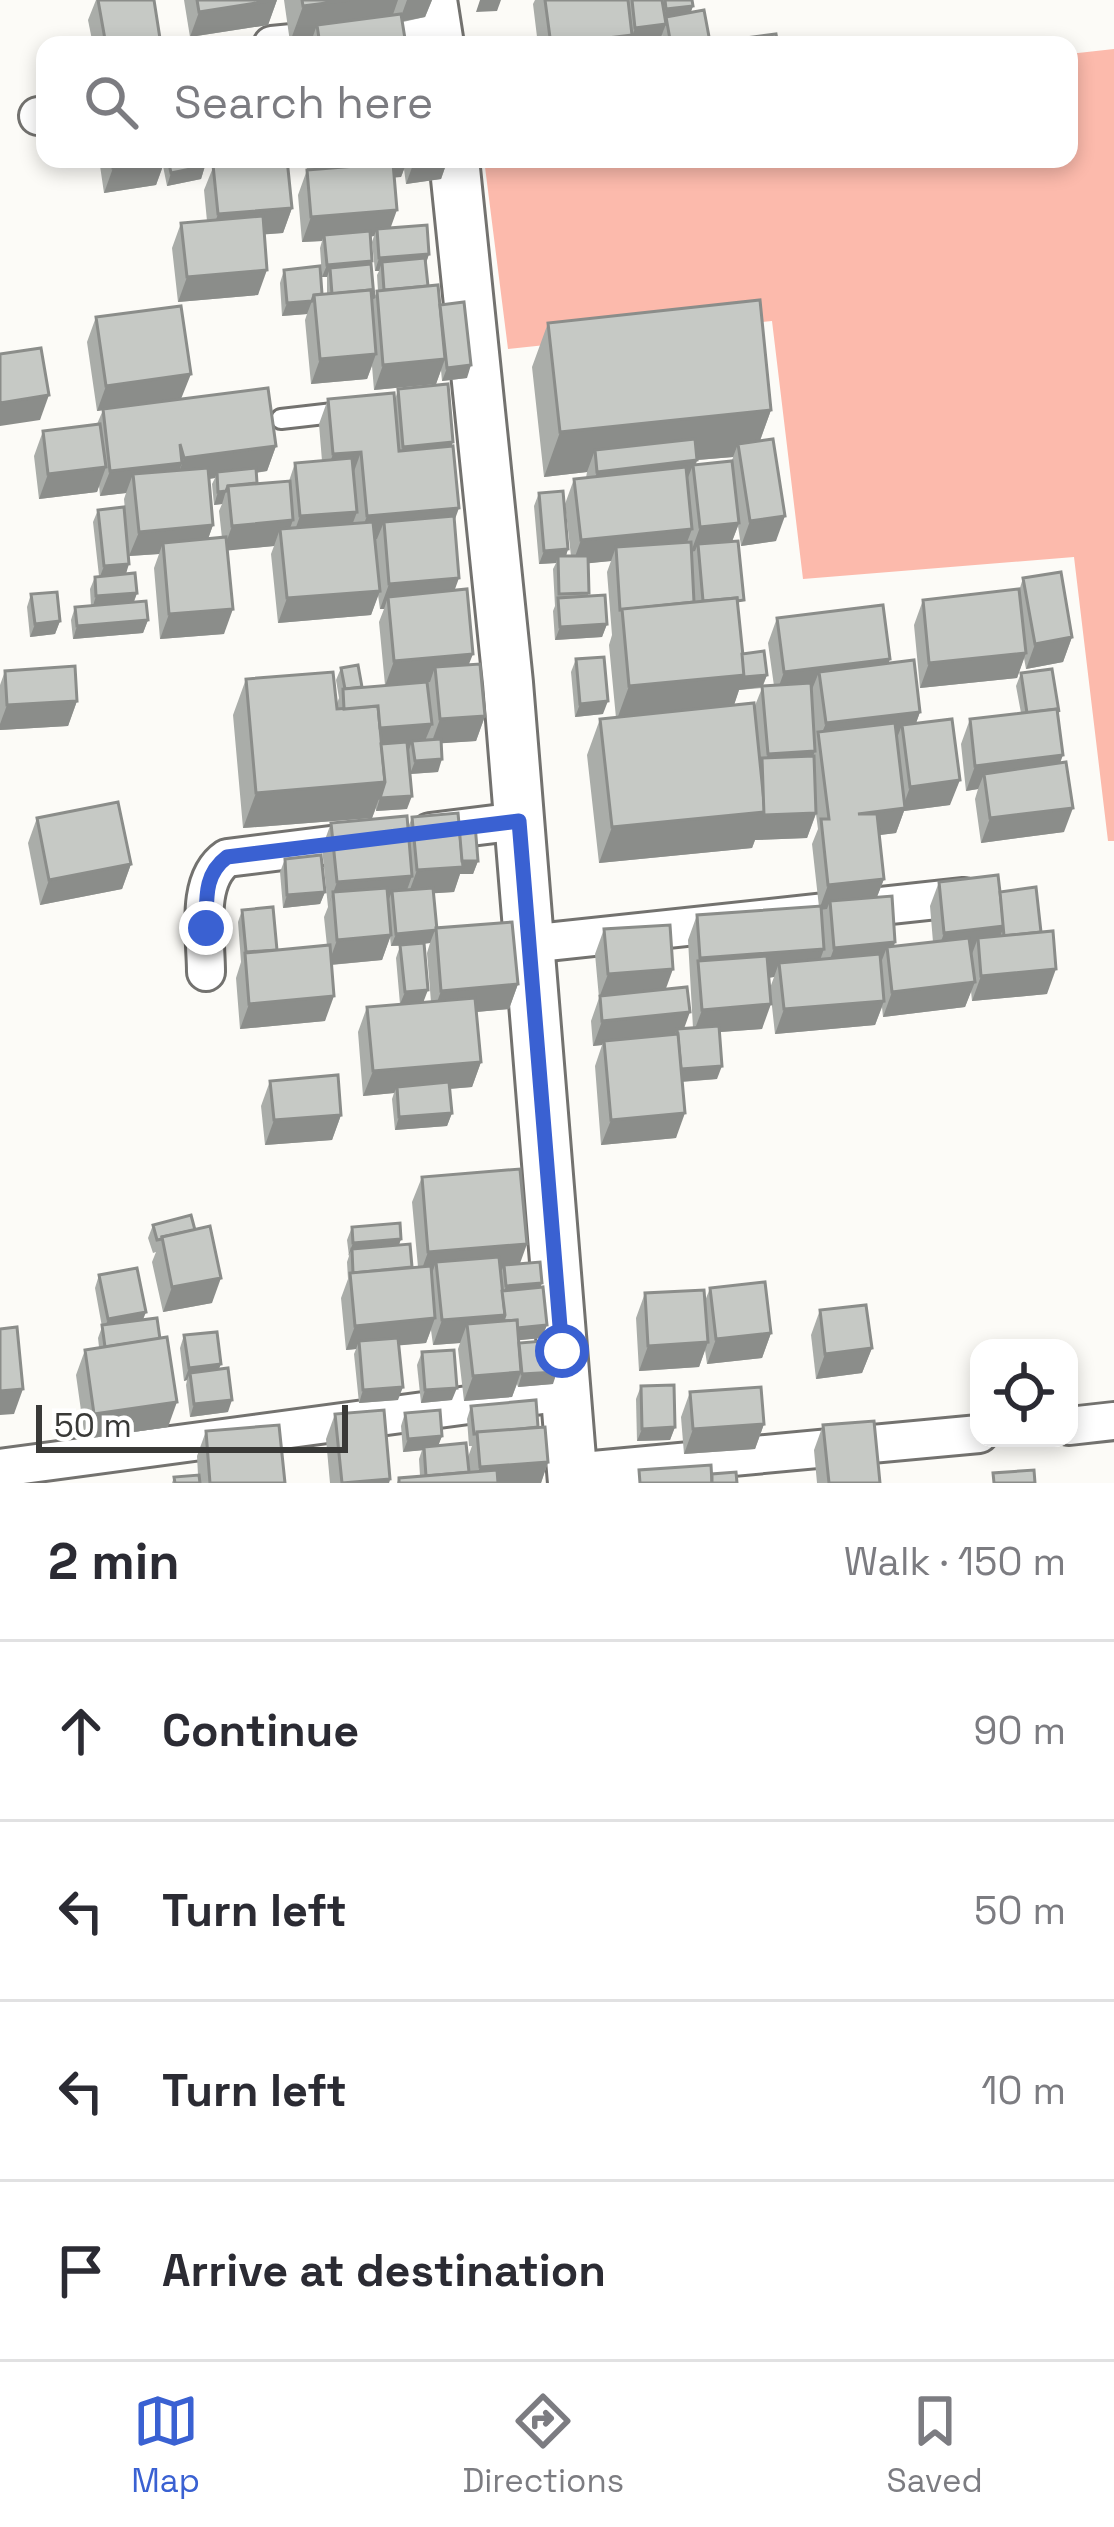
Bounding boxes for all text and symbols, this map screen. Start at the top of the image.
search box [36,36,1078,168]
icon: search [78,69,144,135]
text: Search here [174,74,433,131]
route end [179,901,233,955]
route start [535,1324,589,1378]
map controls [970,1339,1078,1447]
button: locate [970,1339,1078,1447]
scale bar [36,1399,348,1452]
text: 50 m [54,1405,132,1447]
text: 2 min [48,1529,180,1594]
text: Walk · 150 m [844,1537,1066,1586]
icon: ahead [48,1698,114,1764]
text: Continue [162,1702,359,1759]
text: 90 m [974,1706,1066,1755]
icon: left [48,1878,114,1944]
text: Turn left [162,1882,347,1939]
text: 50 m [974,1886,1066,1935]
icon: left [48,2058,114,2124]
text: Turn left [162,2062,347,2119]
text: 10 m [981,2066,1066,2115]
icon: arrive [48,2238,114,2304]
text: Arrive at destination [162,2242,606,2299]
tab: Map [131,2388,200,2502]
tab: Directions [462,2388,624,2502]
tab: Saved [887,2388,983,2502]

